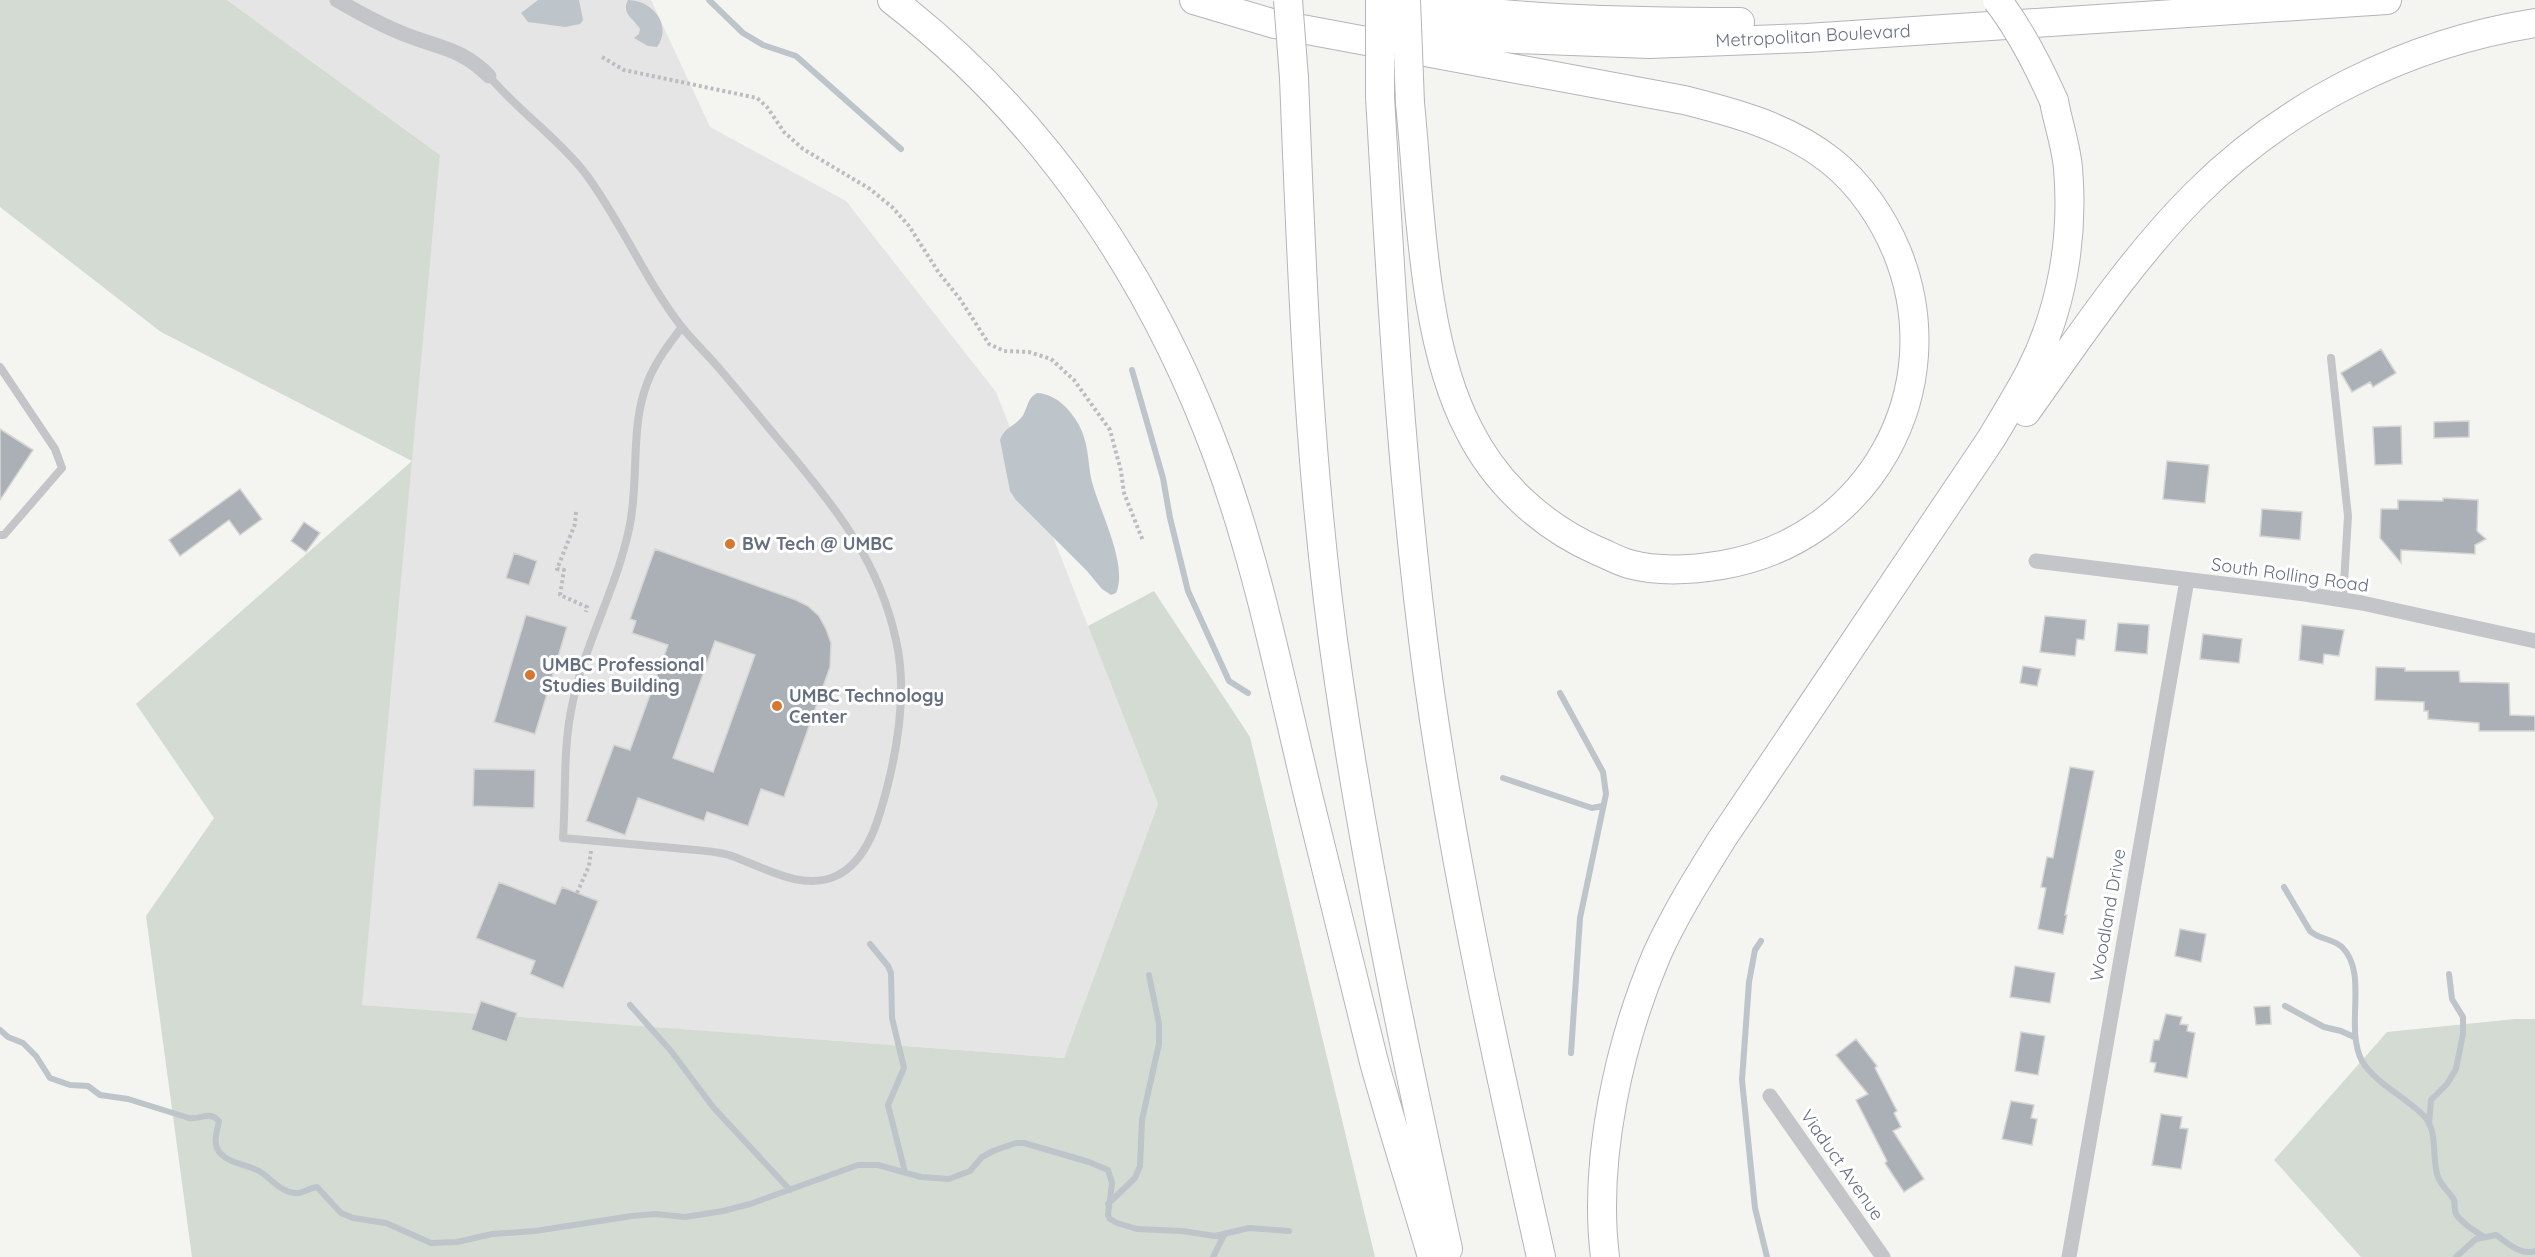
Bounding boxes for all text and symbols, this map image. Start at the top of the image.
street label: Metropolitan Boulevard [1715,19,1911,52]
place label: BW Tech @ UMBC [742,532,893,555]
marker: BW Tech @ UMBC [723,537,737,551]
street label: South Rolling Road [2210,552,2370,597]
place label: UMBC Professional Studies Building [542,653,705,697]
marker: UMBC Professional Studies Building [523,668,537,682]
place label: UMBC Technology Center [789,684,944,728]
marker: UMBC Technology Center [770,699,784,713]
street label: Woodland Drive [2085,847,2130,983]
street label: Viaduct Avenue [1796,1105,1889,1225]

